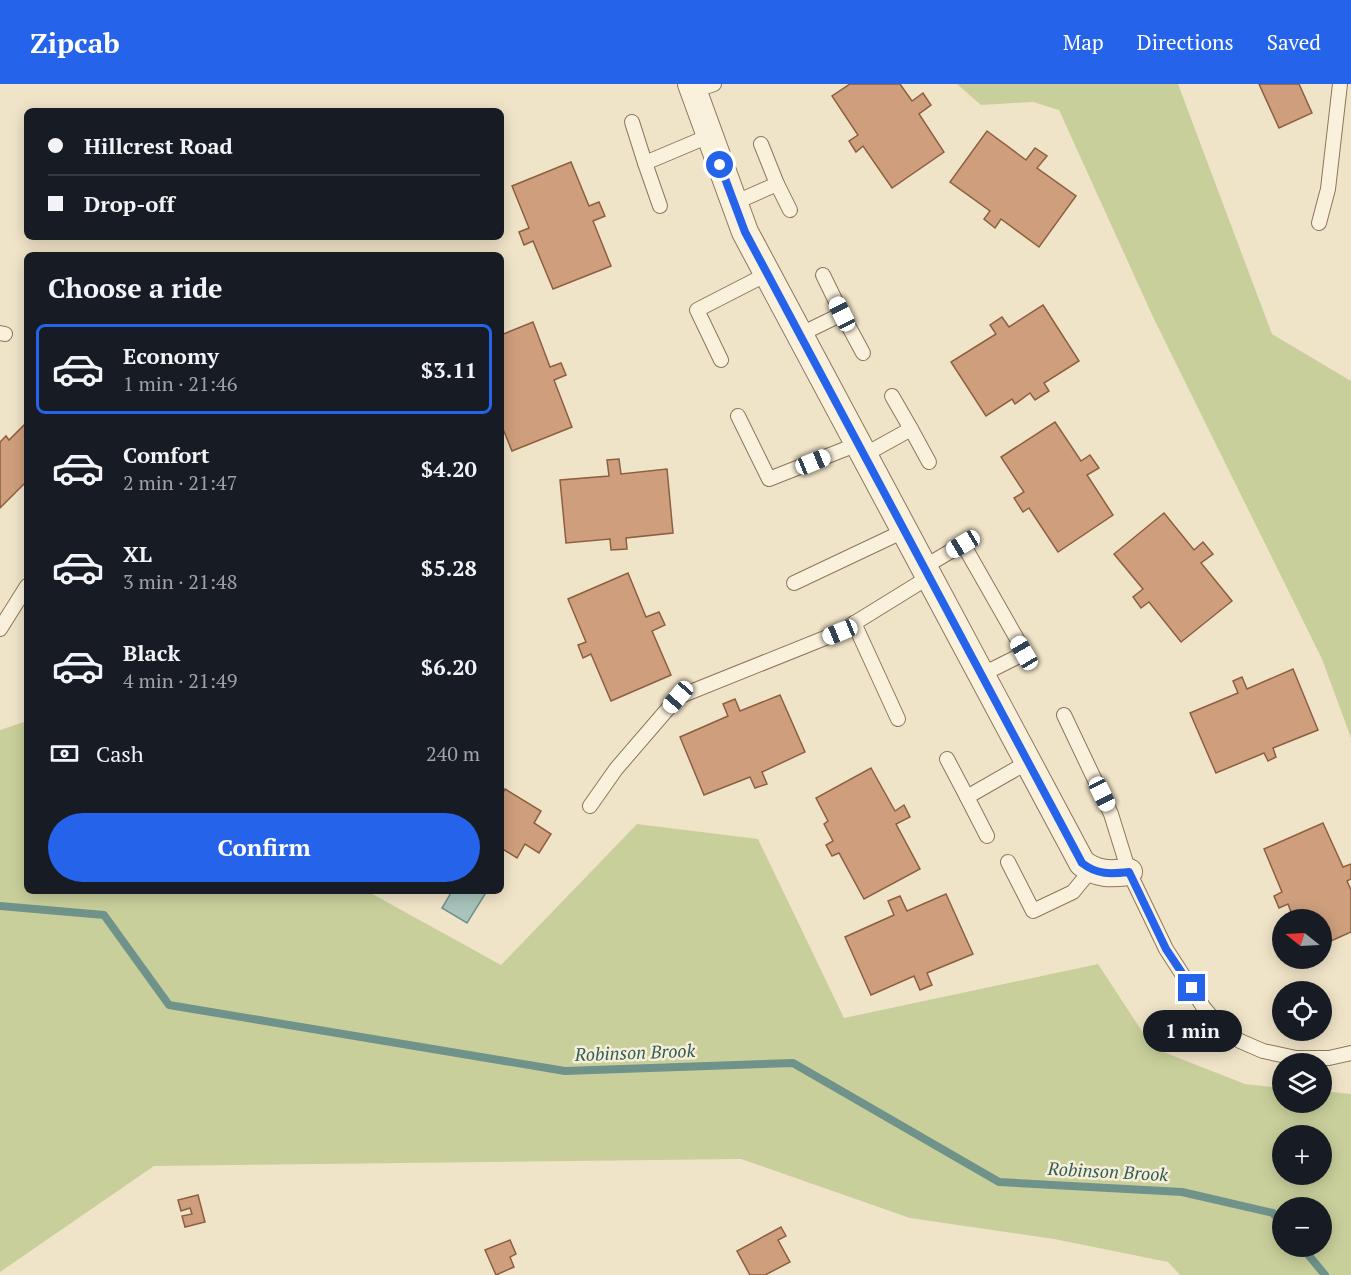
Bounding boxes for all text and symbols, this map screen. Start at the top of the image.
text: Zipcab [30,24,120,61]
text: Map [1063,28,1104,56]
text: Directions [1137,28,1234,56]
text: Saved [1267,28,1321,56]
text: Hillcrest Road [84,131,233,160]
route start [706,151,733,178]
text: Drop-off [84,189,175,218]
text: Choose a ride [48,270,223,306]
car [826,294,858,334]
text: Economy [123,341,219,370]
icon: car [51,342,105,396]
text: $3.11 [421,355,477,384]
text: 1 min · 21:46 [123,370,237,397]
text: Comfort [123,440,209,469]
icon: car [51,441,105,495]
car [793,447,833,477]
text: $4.20 [421,454,477,483]
text: 2 min · 21:47 [123,469,237,496]
car [943,527,983,561]
text: XL [123,539,152,568]
icon: car [51,540,105,594]
text: $5.28 [421,553,477,582]
text: 3 min · 21:48 [123,568,237,595]
car [820,617,860,647]
car [1007,633,1041,673]
text: Black [123,638,180,667]
icon: car [51,639,105,693]
text: $6.20 [421,652,477,681]
text: 4 min · 21:49 [123,667,237,694]
car [659,678,697,716]
icon: cash [48,737,81,770]
text: Cash [96,739,144,768]
text: 240 m [426,740,480,767]
car [1086,774,1118,814]
button: Confirm [48,813,480,882]
north arrow [1272,909,1332,969]
map controls [1272,909,1332,1257]
route end [1178,974,1205,1001]
button: locate [1272,981,1332,1041]
callout: 1 min [1142,1009,1242,1051]
text: 1 min [1165,1017,1220,1044]
water label: Robinson Brook [573,1038,696,1066]
button: layers [1272,1053,1332,1113]
button: + [1272,1125,1332,1185]
water label: Robinson Brook [1046,1156,1169,1186]
button: − [1272,1197,1332,1257]

